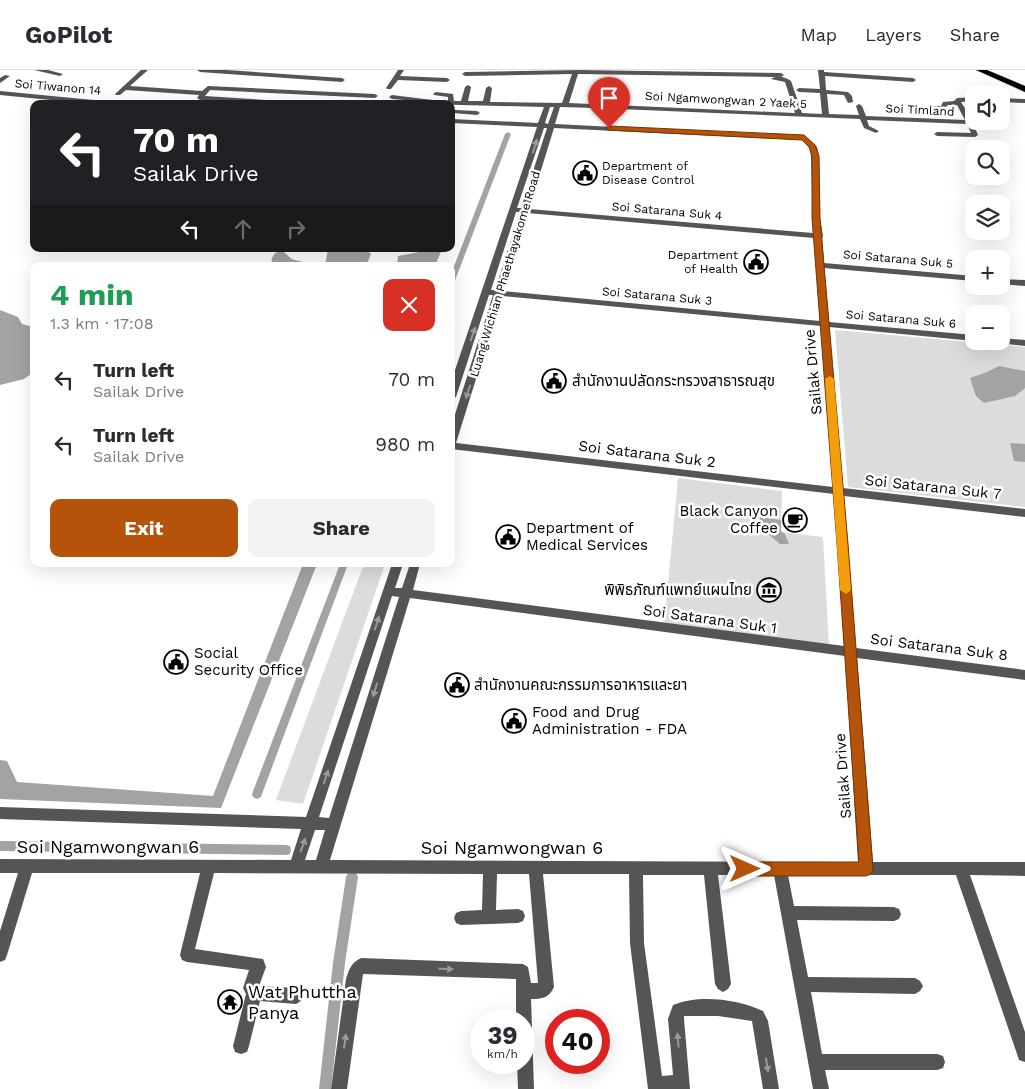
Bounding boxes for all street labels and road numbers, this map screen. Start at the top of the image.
street label: Soi Tiwanon 14 [14,76,102,98]
street label: Soi Ngamwongwan 2 Yaek 5 [645,89,807,111]
street label: Soi Timland [885,101,955,119]
street label: Luang Wichian Phaethayakome Road [467,169,543,379]
street label: Soi Satarana Suk 4 [611,199,723,223]
street label: Soi Satarana Suk 5 [842,247,954,271]
street label: Soi Satarana Suk 3 [601,284,713,308]
street label: Soi Satarana Suk 6 [845,307,957,331]
street label: Sailak Drive [800,329,826,415]
street label: Soi Satarana Suk 2 [577,437,717,471]
street label: Soi Satarana Suk 7 [864,471,1002,503]
street label: Soi Satarana Suk 1 [642,601,778,637]
street label: Soi Satarana Suk 8 [869,630,1009,664]
street label: Sailak Drive [831,733,855,819]
street label: Soi Ngamwongwan 6 [17,836,199,857]
street label: Soi Ngamwongwan 6 [421,837,603,858]

